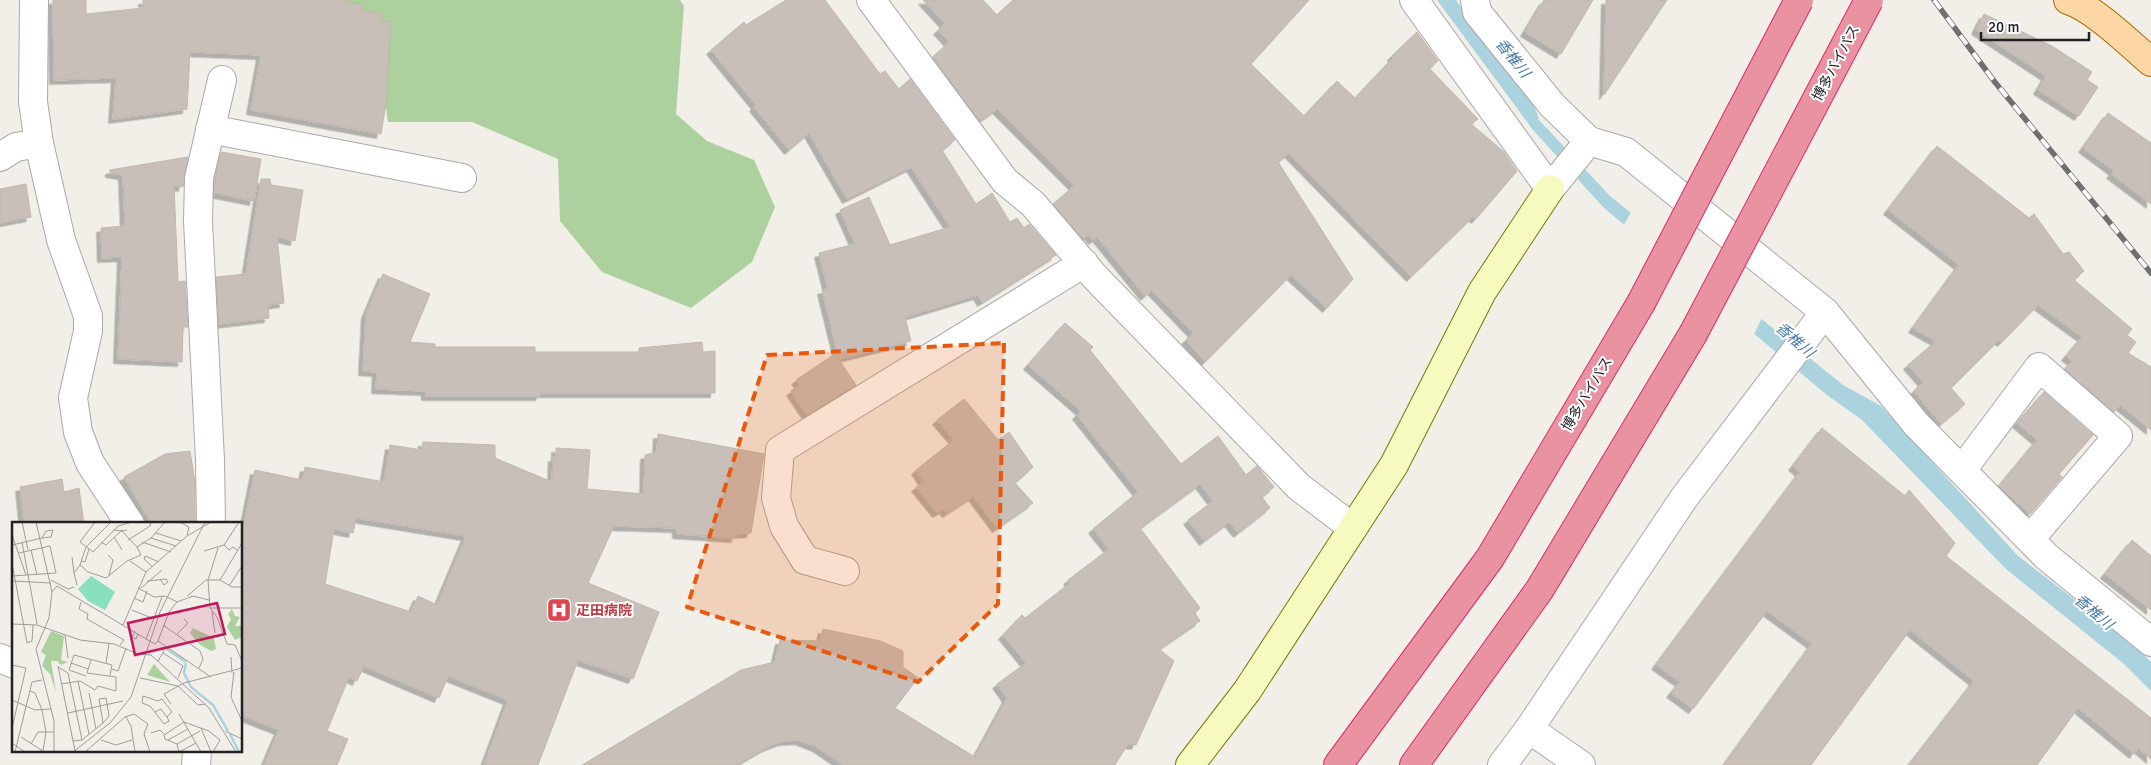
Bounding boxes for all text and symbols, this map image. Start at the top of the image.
scale bar [1981,10,2088,42]
text: 20 m [1988,18,2019,36]
street label: 博多バイパス [1809,22,1863,104]
water label: 香椎川 [1492,35,1535,83]
water label: 香椎川 [1772,318,1819,363]
street label: 博多バイパス [1558,354,1616,434]
inset map [12,522,242,752]
water label: 香椎川 [2071,591,2119,635]
hospital icon: 疋田病院 [546,597,572,623]
place label: 疋田病院 [576,602,632,619]

